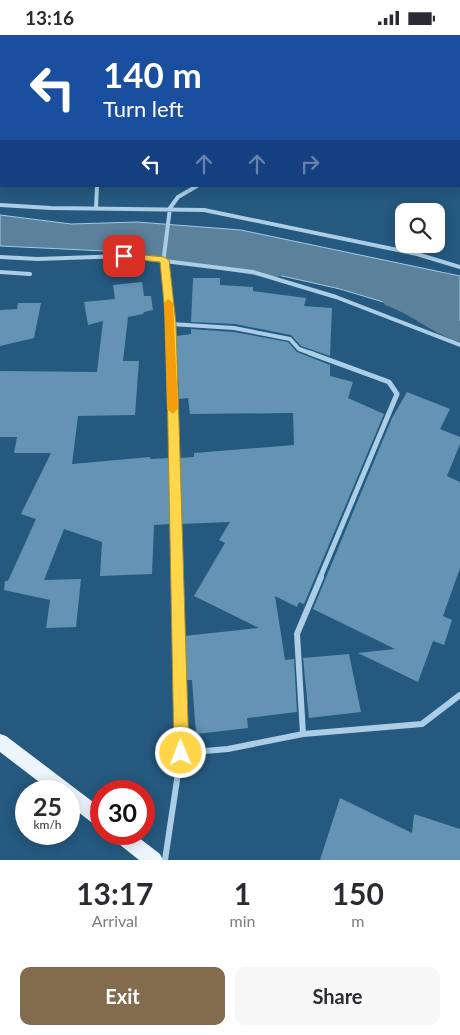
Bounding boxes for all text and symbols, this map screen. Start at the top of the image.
text: 13:16 [25,6,74,29]
text: 140 m [103,53,202,95]
icon: left [20,55,85,120]
text: Turn left [103,95,184,122]
icon: left [137,150,165,178]
icon: ahead [190,150,218,178]
icon: ahead [243,150,271,178]
icon: right [296,150,324,178]
map controls [395,203,445,253]
button: search [395,203,445,253]
pin [103,235,145,277]
icon: arrive [110,242,138,270]
position arrow [154,726,206,778]
speed limit sign: 30 [90,780,155,845]
text: 25 [33,791,62,821]
text: km/h [33,817,62,832]
text: 13:17 [76,875,153,911]
text: 1 [234,875,251,911]
text: 150 [332,875,384,911]
text: Arrival [92,911,138,930]
text: min [230,911,256,930]
text: m [351,911,364,930]
button: Exit [20,967,225,1025]
button: Share [235,967,440,1025]

